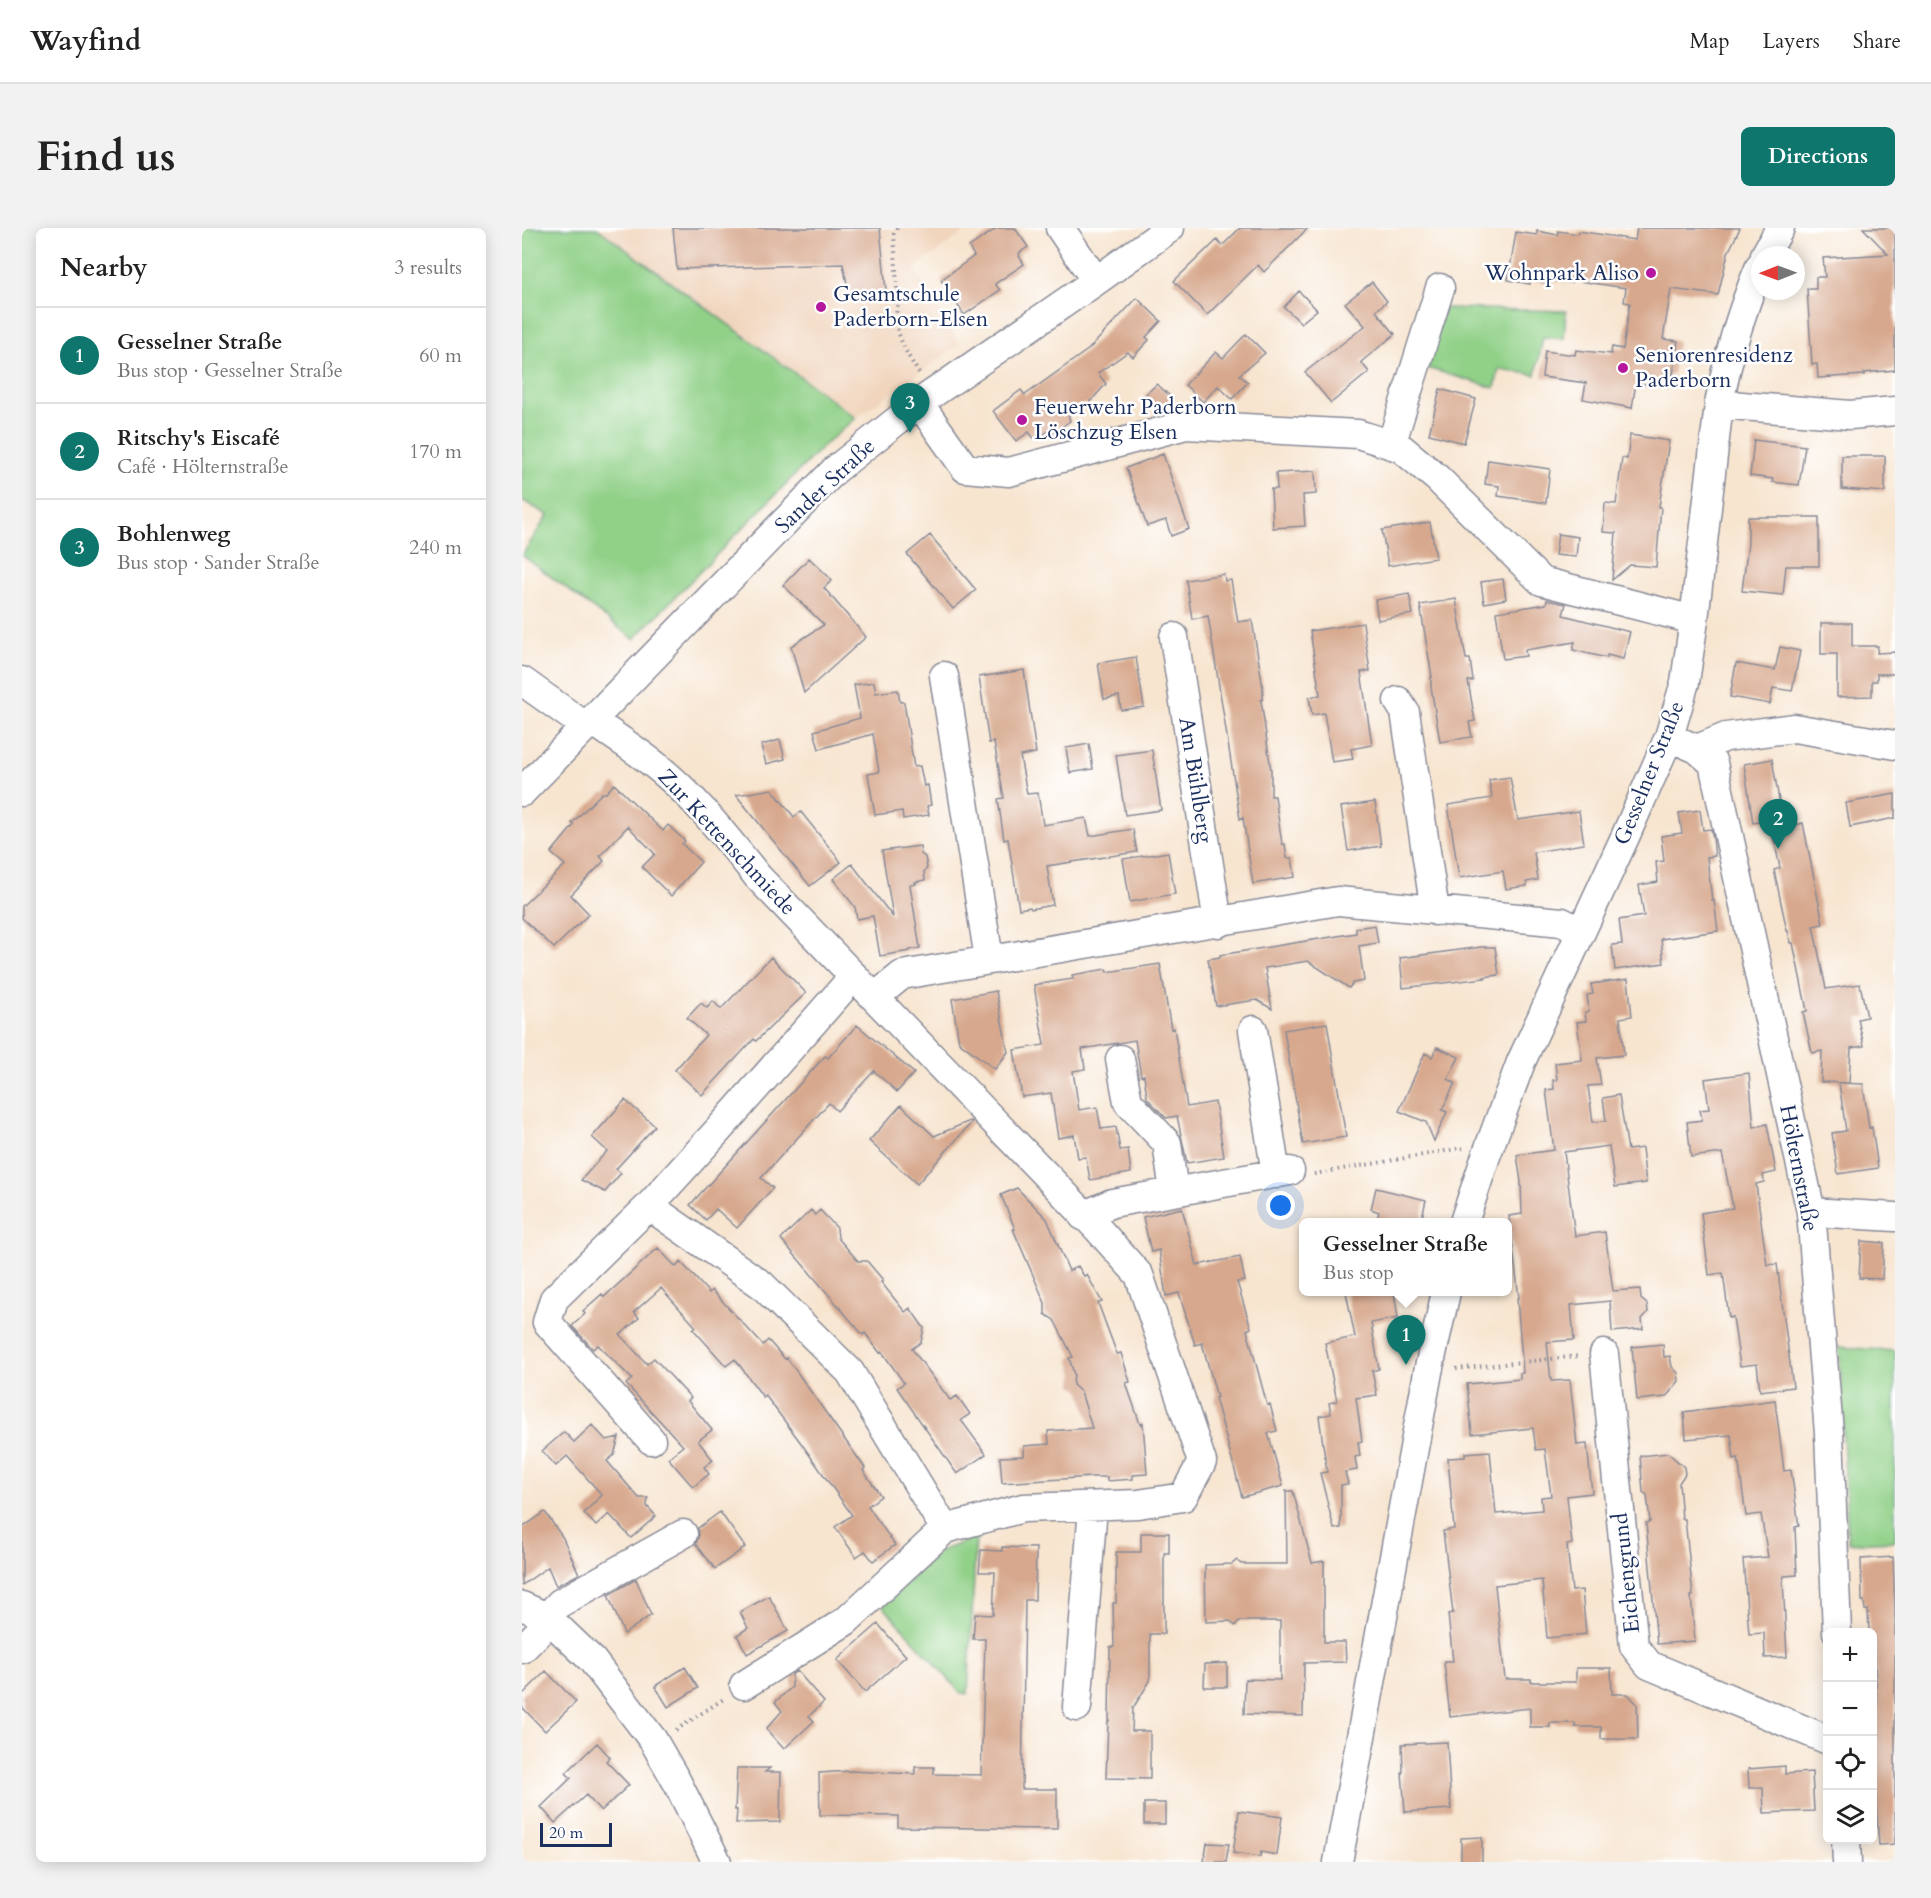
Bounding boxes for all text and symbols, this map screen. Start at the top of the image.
text: Wayfind [30,22,141,60]
text: Map [1690,27,1730,56]
text: Layers [1763,27,1820,56]
text: Share [1853,27,1901,56]
button: Directions [1741,127,1895,186]
text: Find us [36,128,176,185]
north arrow [1751,246,1805,300]
text: Nearby [60,250,148,285]
text: 3 results [394,254,462,281]
place label: Wohnpark Aliso [1484,258,1639,288]
marker: Wohnpark Aliso [1644,266,1658,280]
place label: Gesamtschule Paderborn-Elsen [833,279,989,334]
marker: Gesamtschule Paderborn-Elsen [814,300,828,314]
text: Gesselner Straße [117,327,282,357]
place label: Seniorenresidenz Paderborn [1635,340,1793,395]
text: 1 [74,342,85,369]
text: 60 m [419,342,462,369]
text: Bus stop · Gesselner Straße [117,357,343,384]
marker: Seniorenresidenz Paderborn [1616,361,1630,375]
pin: 3 [890,384,930,433]
place label: Feuerwehr Paderborn Löschzug Elsen [1034,392,1237,447]
marker: Feuerwehr Paderborn Löschzug Elsen [1015,413,1029,427]
text: Ritschy's Eiscafé [117,423,280,453]
street label: Sander Straße [768,432,882,540]
text: 2 [74,438,85,465]
text: 170 m [409,438,462,465]
text: Café · Hölternstraße [117,453,289,480]
text: Bohlenweg [117,519,231,549]
text: 3 [74,534,85,561]
text: 240 m [409,534,462,561]
text: Bus stop · Sander Straße [117,549,320,576]
street label: Gesselner Straße [1606,697,1692,849]
street label: Am Bühlberg [1171,715,1221,846]
street label: Zur Kettenschmiede [651,762,803,922]
pin: 2 [1758,800,1798,849]
street label: Hölternstraße [1772,1102,1826,1234]
your location [1266,1191,1295,1220]
popup [1299,1218,1512,1296]
text: Gesselner Straße [1323,1229,1488,1259]
text: Bus stop [1323,1259,1394,1286]
pin: 1 [1386,1316,1426,1365]
street label: Eichengrund [1605,1511,1647,1635]
map controls [1823,1628,1877,1844]
button: + [1823,1628,1877,1682]
button: − [1823,1682,1877,1736]
button: locate [1823,1736,1877,1790]
button: layers [1823,1790,1877,1844]
scale bar [540,1820,612,1848]
text: 20 m [549,1822,583,1844]

